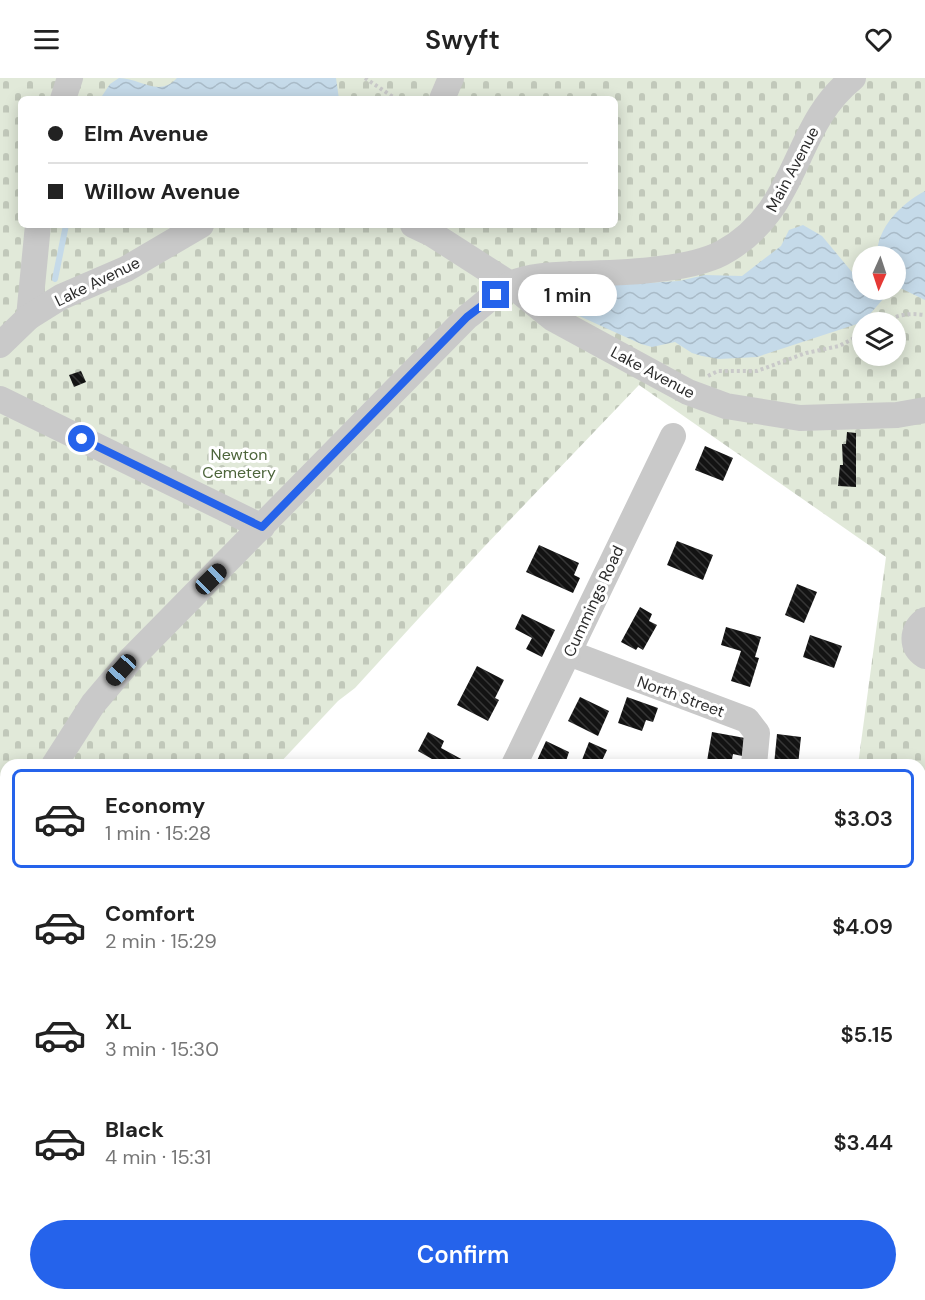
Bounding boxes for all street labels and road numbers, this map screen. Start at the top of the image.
street label: Main Avenue [761,123,824,216]
street label: Lake Avenue [51,252,143,311]
street label: Lake Avenue [607,341,698,403]
street label: Cummings Road [558,542,628,660]
street label: North Street [634,671,727,722]

